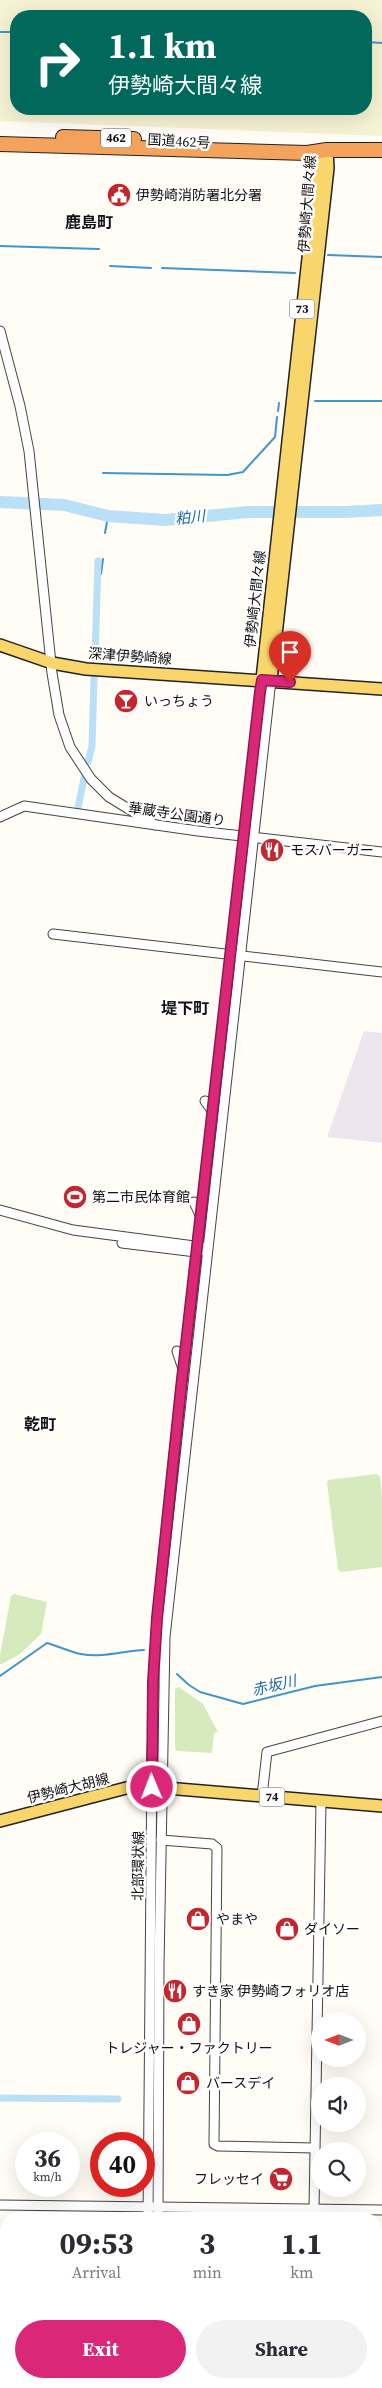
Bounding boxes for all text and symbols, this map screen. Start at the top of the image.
text: 1.1 km [108,22,217,70]
icon: right [25,30,90,95]
text: 伊勢崎大間々線 [108,70,262,100]
road number: 462 [101,128,131,148]
street label: 国道462号 [147,129,211,153]
street label: 伊勢崎大間々線 [294,154,320,254]
public building icon: 伊勢崎消防署北分署 [106,182,132,208]
place label: 伊勢崎消防署北分署 [136,185,262,205]
district label: 鹿島町 [65,211,113,233]
road number: 73 [290,300,314,318]
water label: 粕川 [174,505,208,529]
street label: 伊勢崎大間々線 [240,549,270,649]
pin [269,631,311,682]
icon: arrive [276,638,304,666]
street label: 深津伊勢崎線 [87,643,173,669]
bar icon: いっちょう [113,688,139,714]
place label: いっちょう [144,691,214,711]
street label: 華蔵寺公園通り [127,797,227,831]
restaurant icon: モスバーガー [259,837,285,863]
place label: モスバーガー [290,840,374,860]
district label: 堤下町 [161,997,209,1019]
sports icon: 第二市民体育館 [62,1184,88,1210]
place label: 第二市民体育館 [92,1187,190,1207]
district label: 乾町 [24,1413,56,1435]
water label: 赤坂川 [250,1669,300,1700]
position arrow [125,1760,177,1812]
street label: 伊勢崎大胡線 [25,1768,111,1808]
road number: 74 [260,1788,284,1806]
street label: 北部環状線 [127,1831,149,1901]
shop icon: やまや [185,1906,211,1932]
place label: やまや [216,1909,258,1929]
shop icon: ダイソー [274,1916,300,1942]
place label: ダイソー [304,1919,360,1939]
restaurant icon: すき家 伊勢崎フォリオ店 [162,1978,188,2004]
place label: すき家 伊勢崎フォリオ店 [192,1981,349,2001]
shop icon: トレジャー・ファクトリー [176,2011,202,2037]
north arrow [311,2012,366,2068]
map controls [311,2012,366,2197]
place label: トレジャー・ファクトリー [105,2038,273,2058]
shop icon: バースデイ [175,2070,201,2096]
place label: バースデイ [206,2073,275,2093]
button: sound [311,2077,366,2132]
speed limit sign: 40 [90,2132,155,2197]
text: 36 [34,2141,61,2175]
button: search [311,2142,366,2197]
supermarket icon: フレッセイ [268,2166,294,2192]
text: km/h [33,2169,62,2185]
place label: フレッセイ [194,2169,264,2189]
text: 09:53 [59,2223,133,2264]
text: 3 [199,2223,215,2264]
text: 1.1 [281,2223,323,2264]
text: Arrival [72,2261,121,2283]
text: min [193,2261,222,2283]
text: km [290,2261,313,2283]
button: Exit [15,2320,186,2378]
button: Share [196,2320,367,2378]

